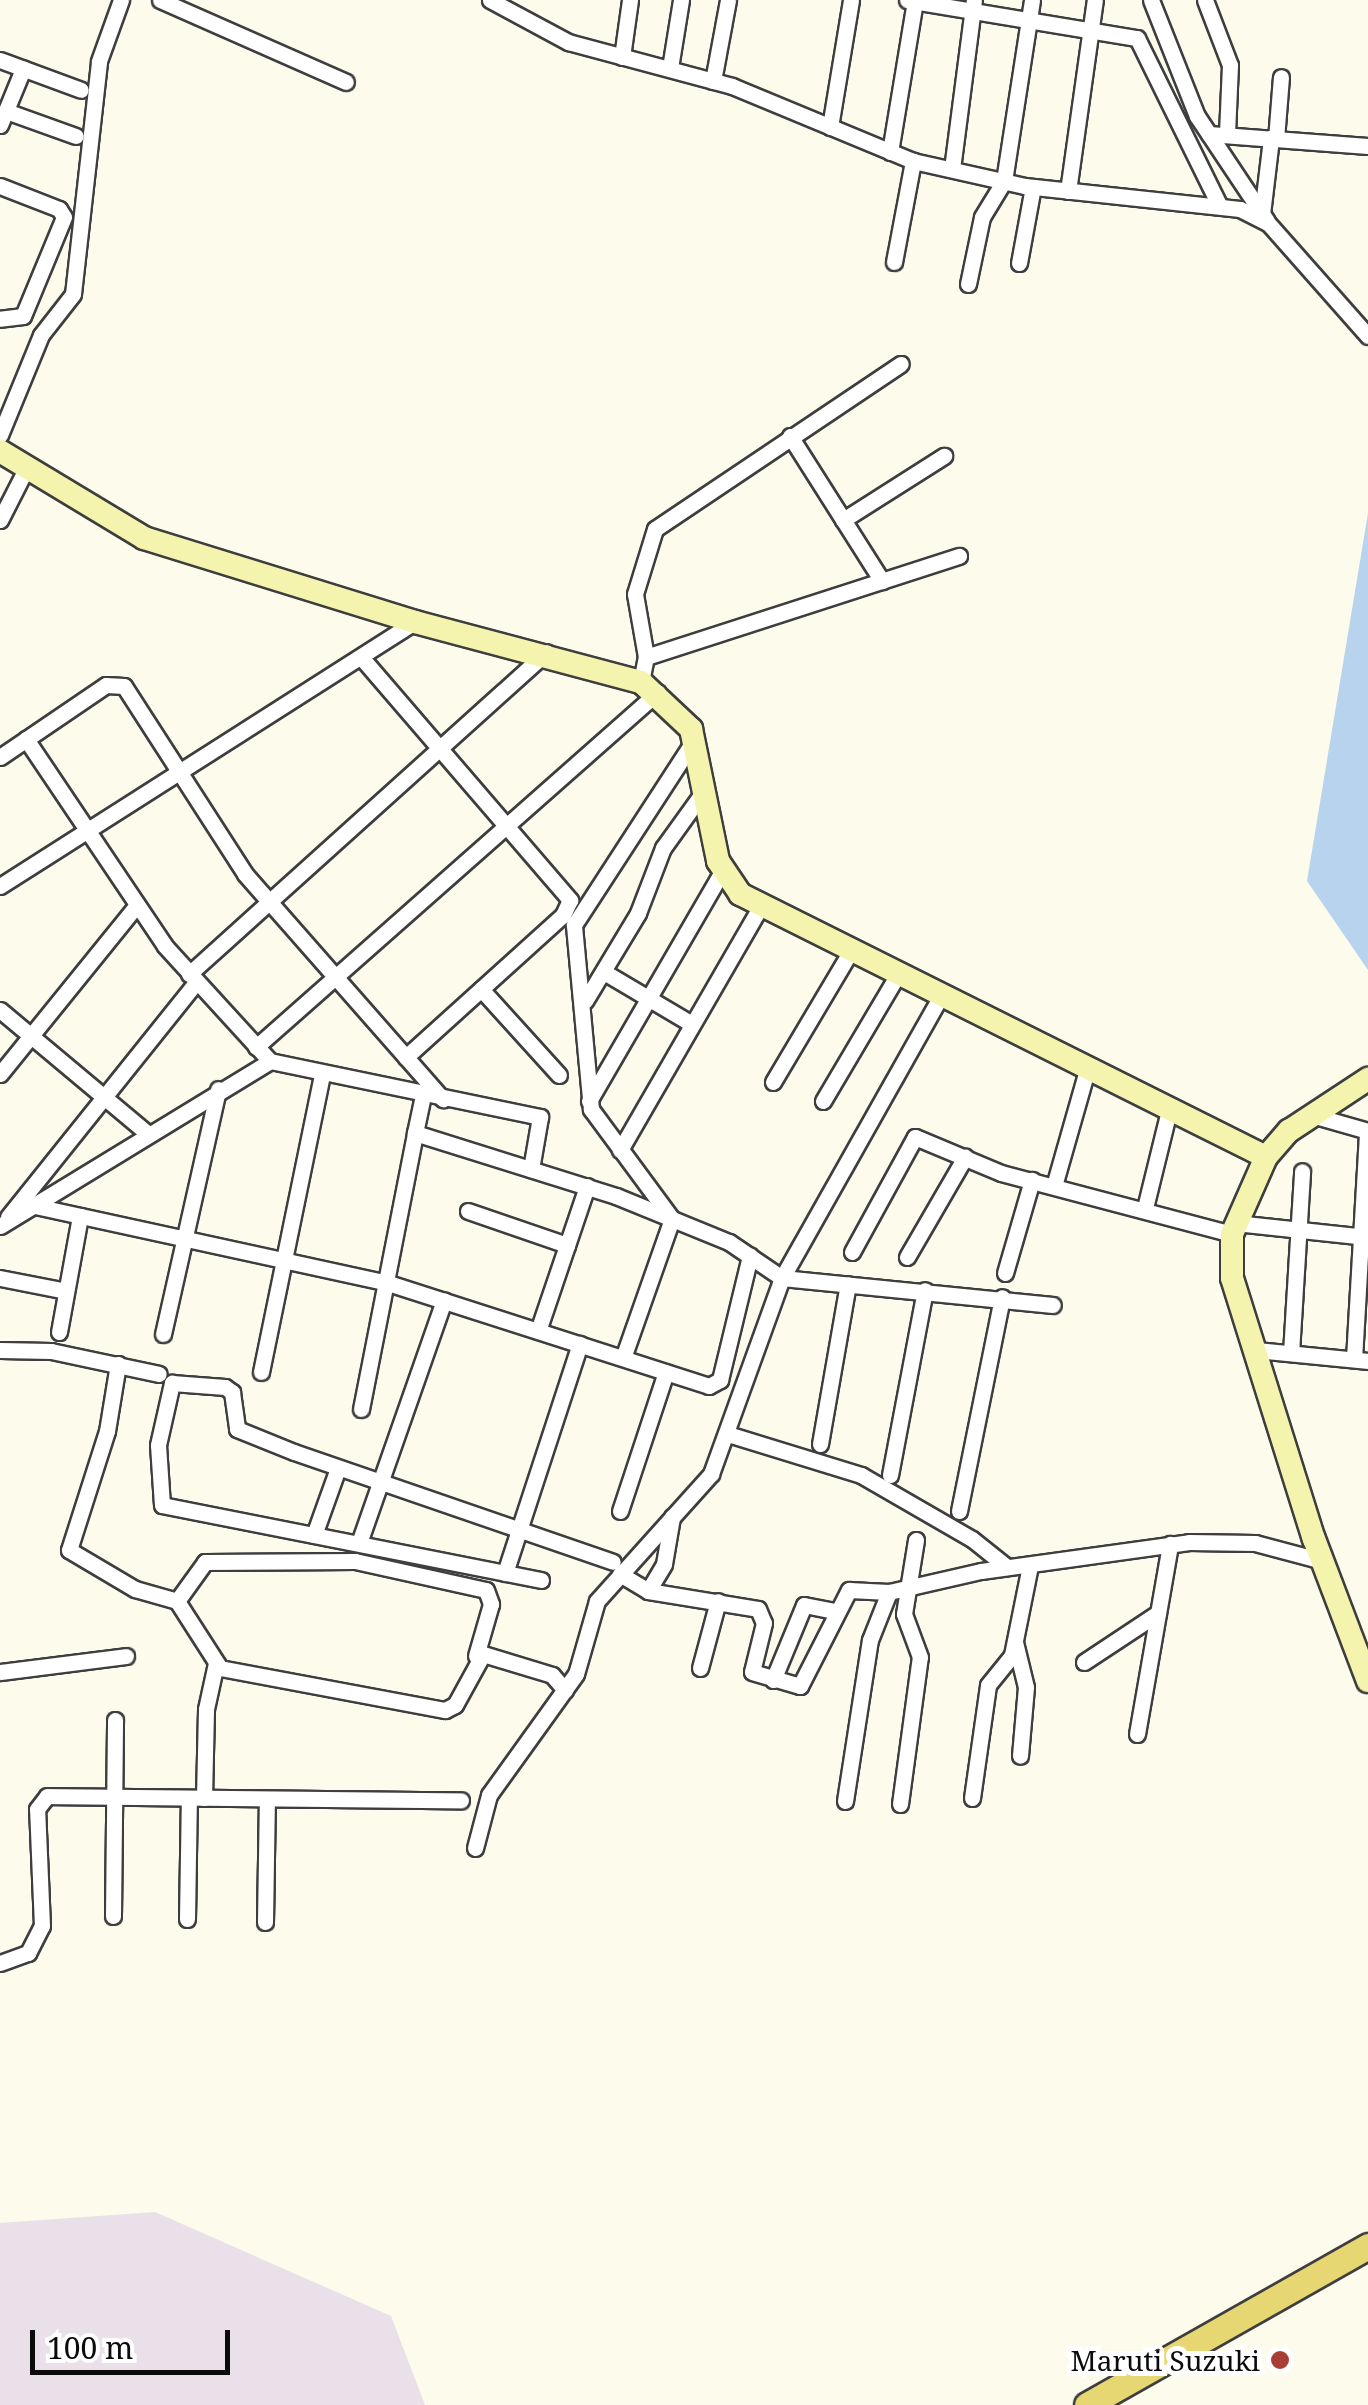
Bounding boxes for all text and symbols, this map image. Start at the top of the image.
scale bar [35,2310,235,2372]
text: 100 m [47,2327,133,2368]
place label: Maruti Suzuki [1070,2343,1260,2377]
marker: Maruti Suzuki [1269,2349,1291,2371]

